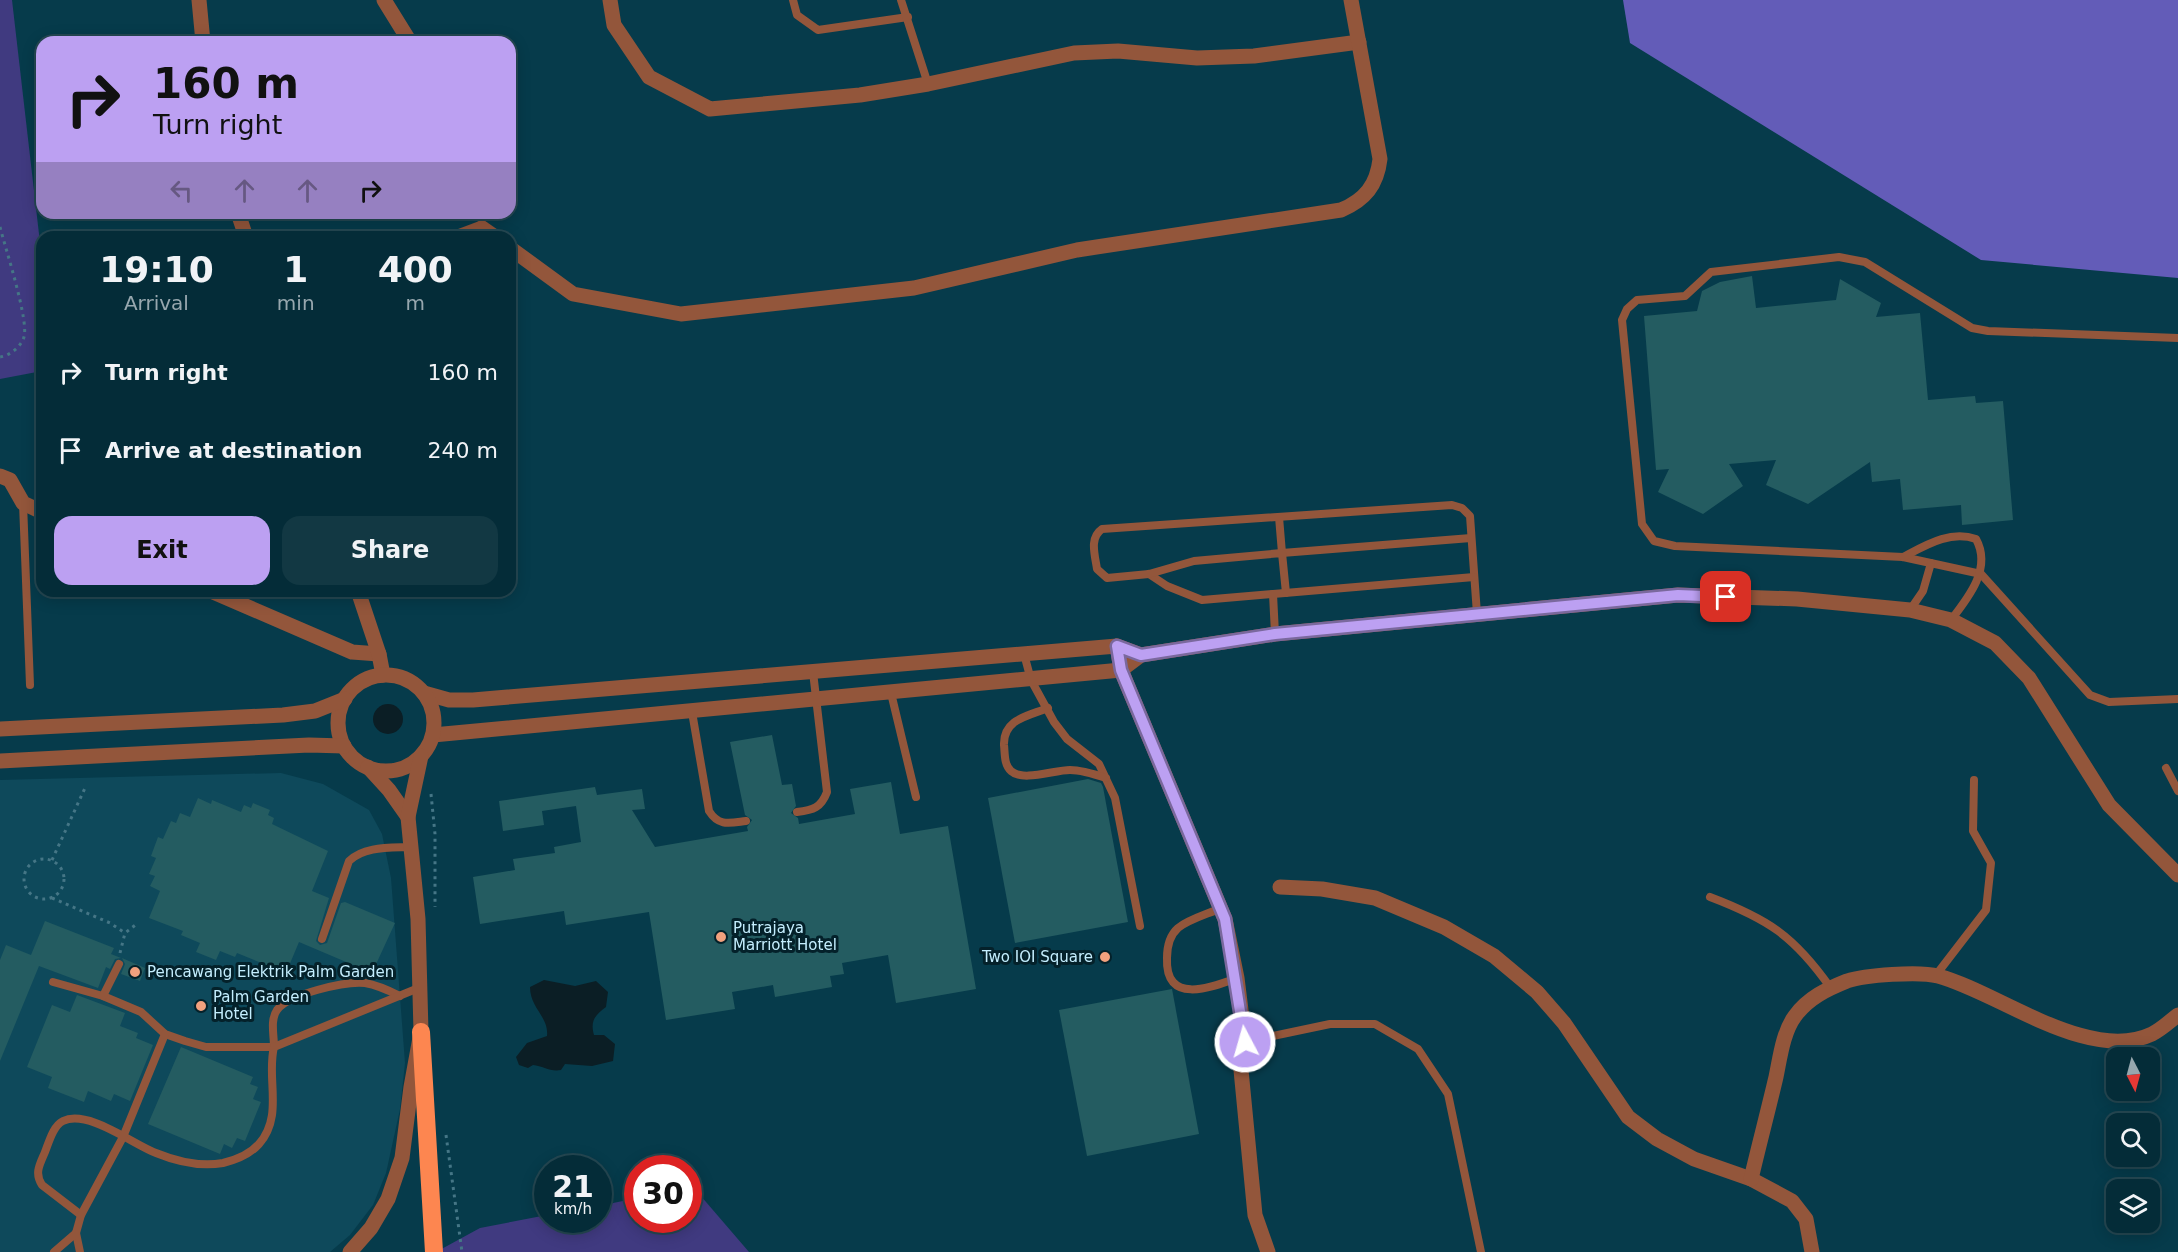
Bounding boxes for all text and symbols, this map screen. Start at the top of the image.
text: 160 m [153,59,299,108]
icon: right [54,60,132,138]
text: Turn right [153,109,282,140]
icon: left [165,174,198,207]
icon: ahead [228,174,261,207]
icon: ahead [291,174,324,207]
icon: right [354,174,387,207]
text: 19:10 [99,249,214,290]
text: 1 [283,249,308,290]
text: 400 [378,249,453,290]
text: Arrival [124,291,189,315]
text: min [277,291,315,315]
text: m [406,291,425,315]
icon: right [54,356,87,389]
text: Turn right [105,360,228,385]
text: 160 m [428,360,498,385]
icon: arrive [54,434,87,467]
text: Arrive at destination [105,438,362,463]
text: 240 m [428,438,498,463]
button: Exit [54,516,270,585]
button: Share [282,516,498,585]
pin [1700,571,1751,622]
icon: arrive [1709,580,1742,613]
place label: Putrajaya Marriott Hotel [733,919,837,954]
marker: Putrajaya Marriott Hotel [714,930,728,944]
place label: Two IOI Square [981,948,1093,966]
marker: Two IOI Square [1098,950,1112,964]
place label: Pencawang Elektrik Palm Garden [147,963,394,981]
marker: Pencawang Elektrik Palm Garden [128,965,142,979]
place label: Palm Garden Hotel [213,988,309,1023]
marker: Palm Garden Hotel [194,999,208,1013]
position arrow [1213,1010,1277,1074]
north arrow [2106,1047,2160,1101]
map controls [2106,1047,2160,1233]
button: search [2106,1113,2160,1167]
speed limit sign: 30 [624,1155,702,1233]
text: 21 [552,1169,594,1204]
button: layers [2106,1179,2160,1233]
text: km/h [554,1200,592,1218]

